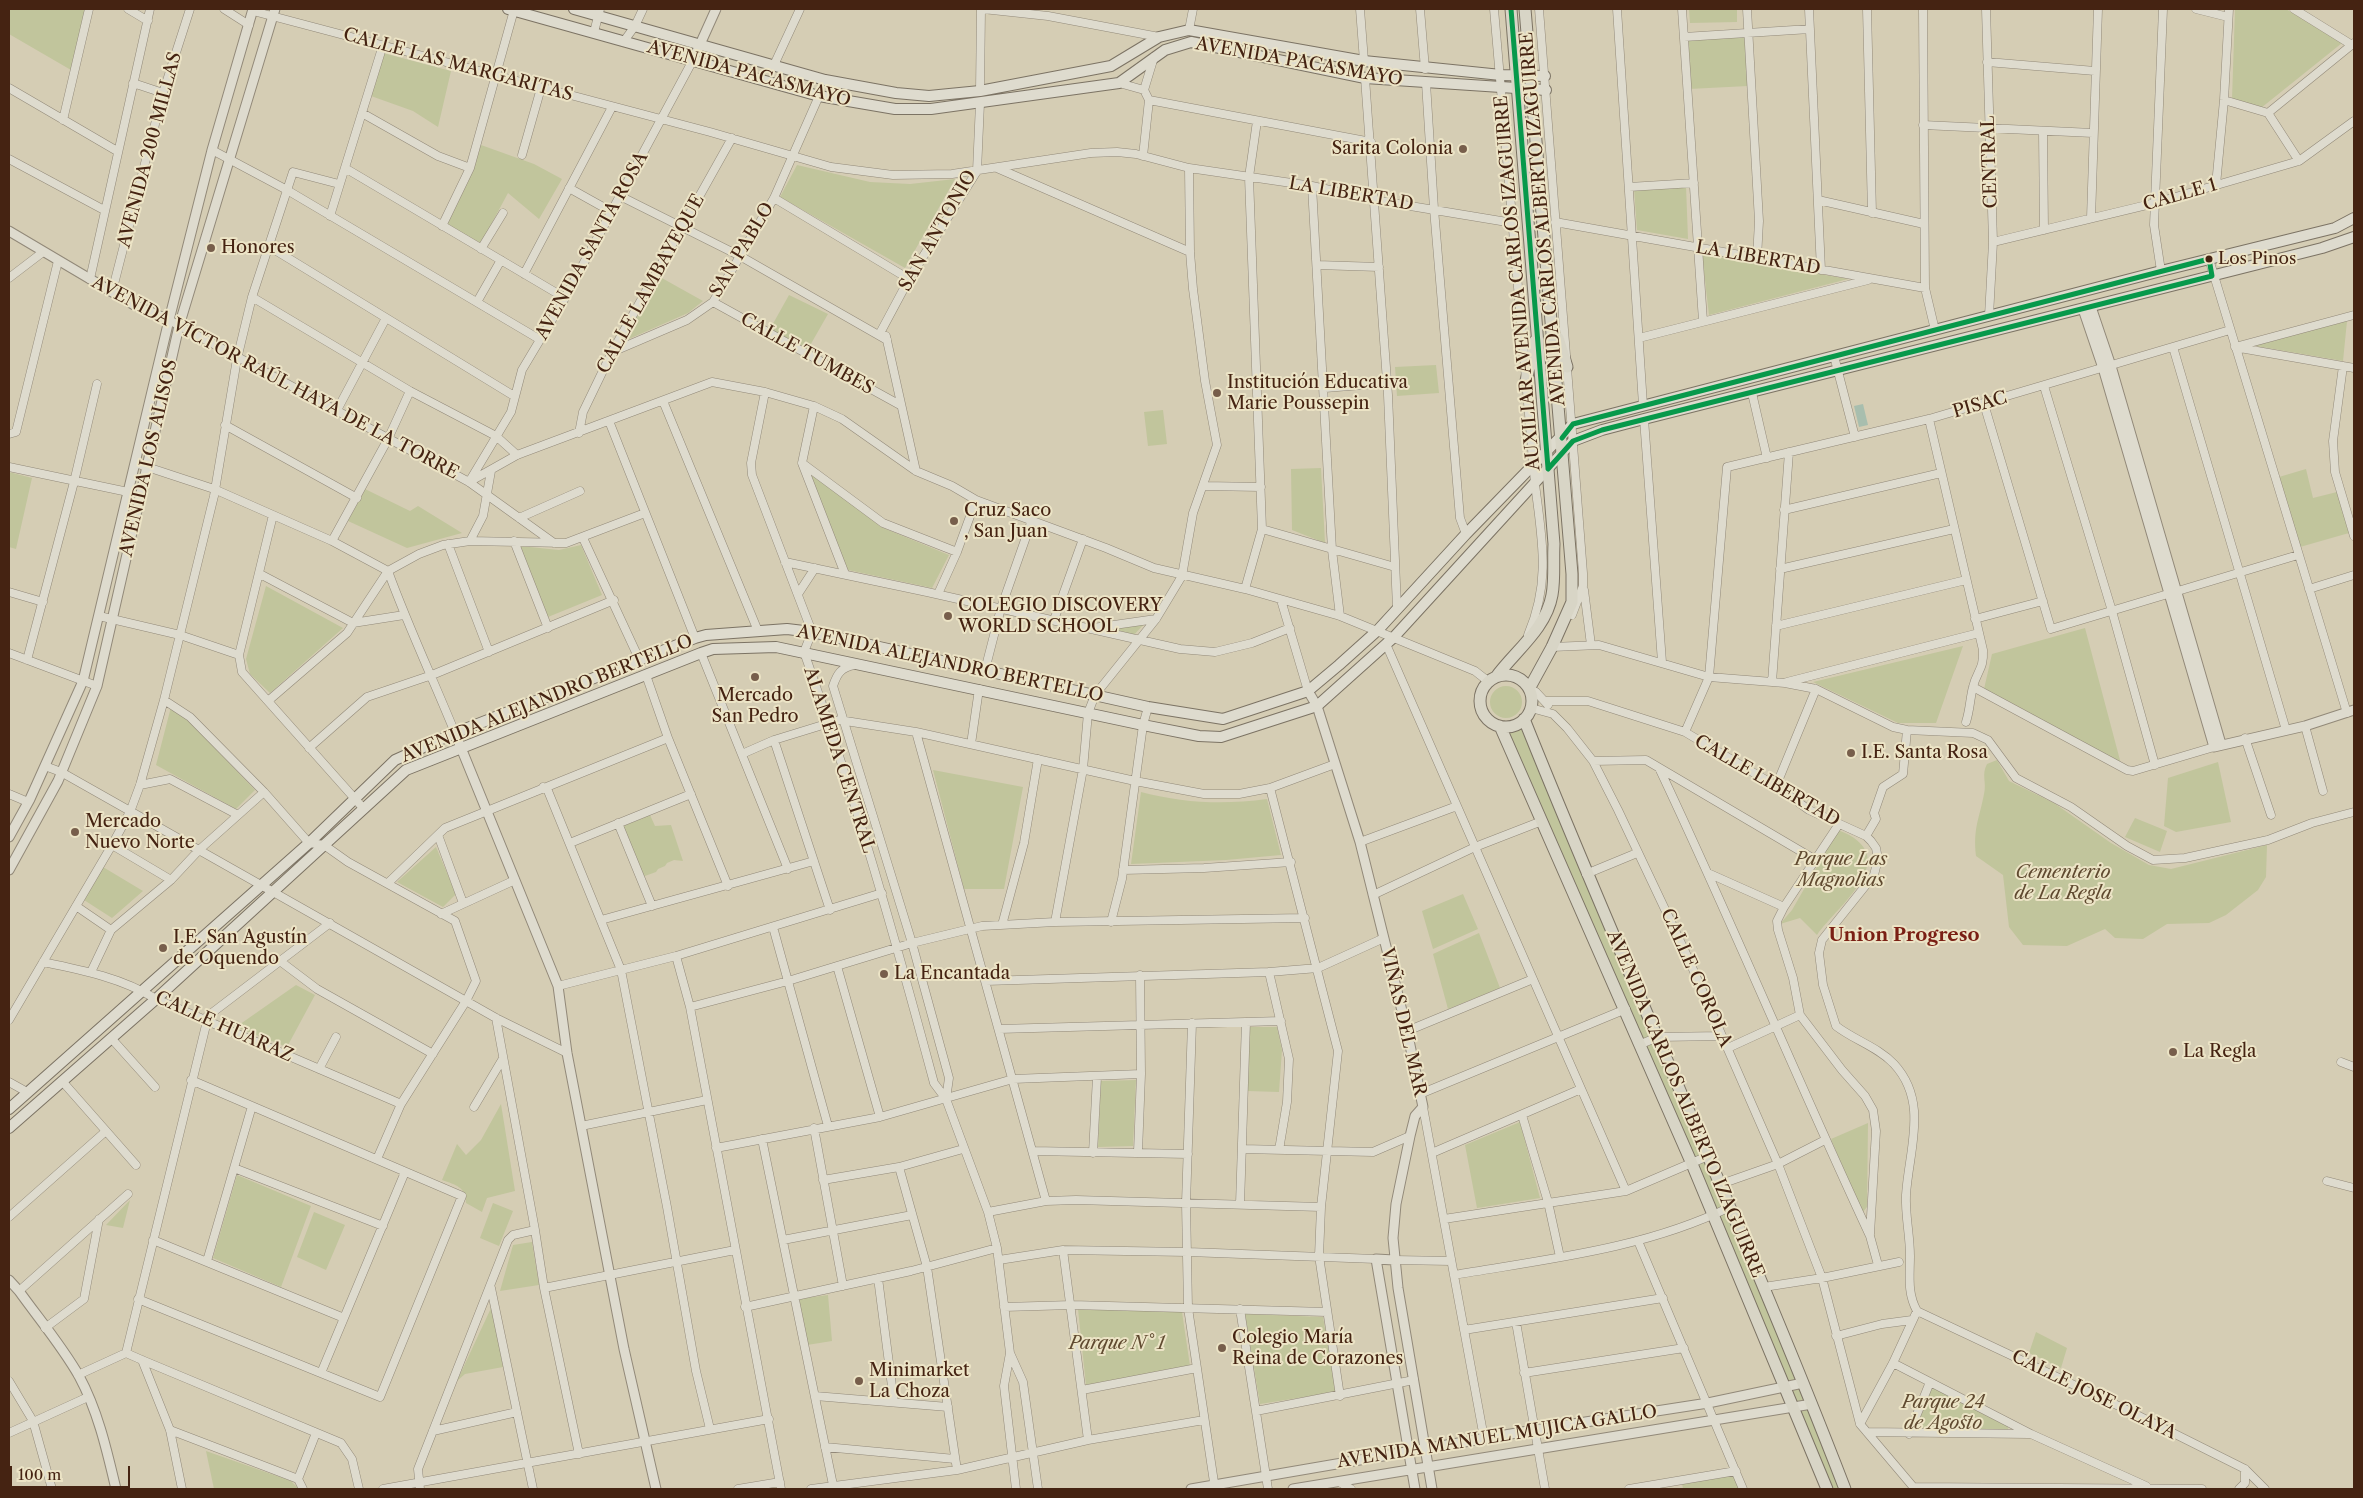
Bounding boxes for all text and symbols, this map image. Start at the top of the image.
street label: CALLE LAS MARGARITAS [341,24,575,106]
street label: AVENIDA CARLOS ALBERTO IZAGUIRRE [1516,31,1570,407]
street label: AVENIDA PACASMAYO [1194,33,1404,91]
street label: AVENIDA PACASMAYO [645,36,853,112]
street label: AVENIDA 200 MILLAS [113,50,187,250]
street label: AUXILIAR AVENIDA CARLOS IZAGUIRRE [1491,94,1545,472]
street label: CENTRAL [1978,115,2002,209]
place label: Sarita Colonia [1332,138,1453,160]
marker: Sarita Colonia [1457,143,1469,155]
street label: AVENIDA SANTA ROSA [531,148,653,344]
street label: SAN ANTONIO [895,167,981,295]
street label: LA LIBERTAD [1287,172,1415,216]
street label: CALLE 1 [2141,174,2219,216]
street label: CALLE LAMBAYEQUE [593,191,709,377]
street label: SAN PABLO [705,199,779,301]
street label: LA LIBERTAD [1694,236,1822,280]
place label: Honores [221,237,295,259]
marker: Honores [205,242,217,254]
place label: Los Pinos [2218,249,2296,269]
marker: Los Pinos [2204,254,2214,264]
street label: AVENIDA VÍCTOR RAÚL HAYA DE LA TORRE [88,272,462,484]
street label: CALLE TUMBES [736,308,878,400]
street label: AVENIDA LOS ALISOS [116,357,182,559]
place label: Institución Educativa Marie Poussepin [1227,372,1408,414]
marker: Institución Educativa Marie Poussepin [1211,387,1223,399]
street label: PISAC [1950,387,2010,423]
place label: Cruz Saco , San Juan [964,500,1051,542]
marker: Cruz Saco , San Juan [948,515,960,527]
place label: COLEGIO DISCOVERY WORLD SCHOOL [958,595,1162,638]
marker: COLEGIO DISCOVERY WORLD SCHOOL [942,610,954,622]
street label: AVENIDA ALEJANDRO BERTELLO [795,621,1105,707]
street label: AVENIDA ALEJANDRO BERTELLO [398,630,696,768]
street label: ALAMEDA CENTRAL [799,664,879,856]
marker: Mercado San Pedro [749,671,761,683]
place label: Mercado San Pedro [711,685,799,728]
street label: CALLE LIBERTAD [1690,731,1844,831]
place label: I.E. Santa Rosa [1861,742,1988,764]
marker: I.E. Santa Rosa [1845,747,1857,759]
place label: Mercado Nuevo Norte [85,811,195,854]
marker: Mercado Nuevo Norte [69,826,81,838]
park label: Parque Las Magnolias [1795,849,1887,892]
park label: Cementerio de La Regla [2014,862,2112,904]
street label: CALLE COROLA [1656,905,1736,1051]
district label: Union Progreso [1828,925,1980,947]
place label: I.E. San Agustín de Oquendo [173,927,307,970]
street label: AVENIDA CARLOS ALBERTO IZAGUIRRE [1602,927,1768,1281]
marker: I.E. San Agustín de Oquendo [157,942,169,954]
street label: VIÑAS DEL MAR [1375,946,1431,1098]
place label: La Encantada [894,963,1010,985]
marker: La Encantada [878,968,890,980]
street label: CALLE HUARAZ [152,987,296,1067]
place label: La Regla [2183,1041,2257,1063]
marker: La Regla [2167,1046,2179,1058]
place label: Colegio María Reina de Corazones [1232,1327,1403,1370]
park label: Parque N° 1 [1069,1333,1165,1355]
marker: Colegio María Reina de Corazones [1216,1342,1228,1354]
street label: CALLE JOSE OLAYA [2008,1346,2180,1444]
place label: Minimarket La Choza [869,1360,969,1402]
marker: Minimarket La Choza [853,1375,865,1387]
park label: Parque 24 de Agosto [1902,1392,1984,1435]
street label: AVENIDA MANUEL MUJICA GALLO [1335,1401,1659,1473]
scale bar [12,1456,132,1488]
text: 100 m [18,1465,61,1484]

